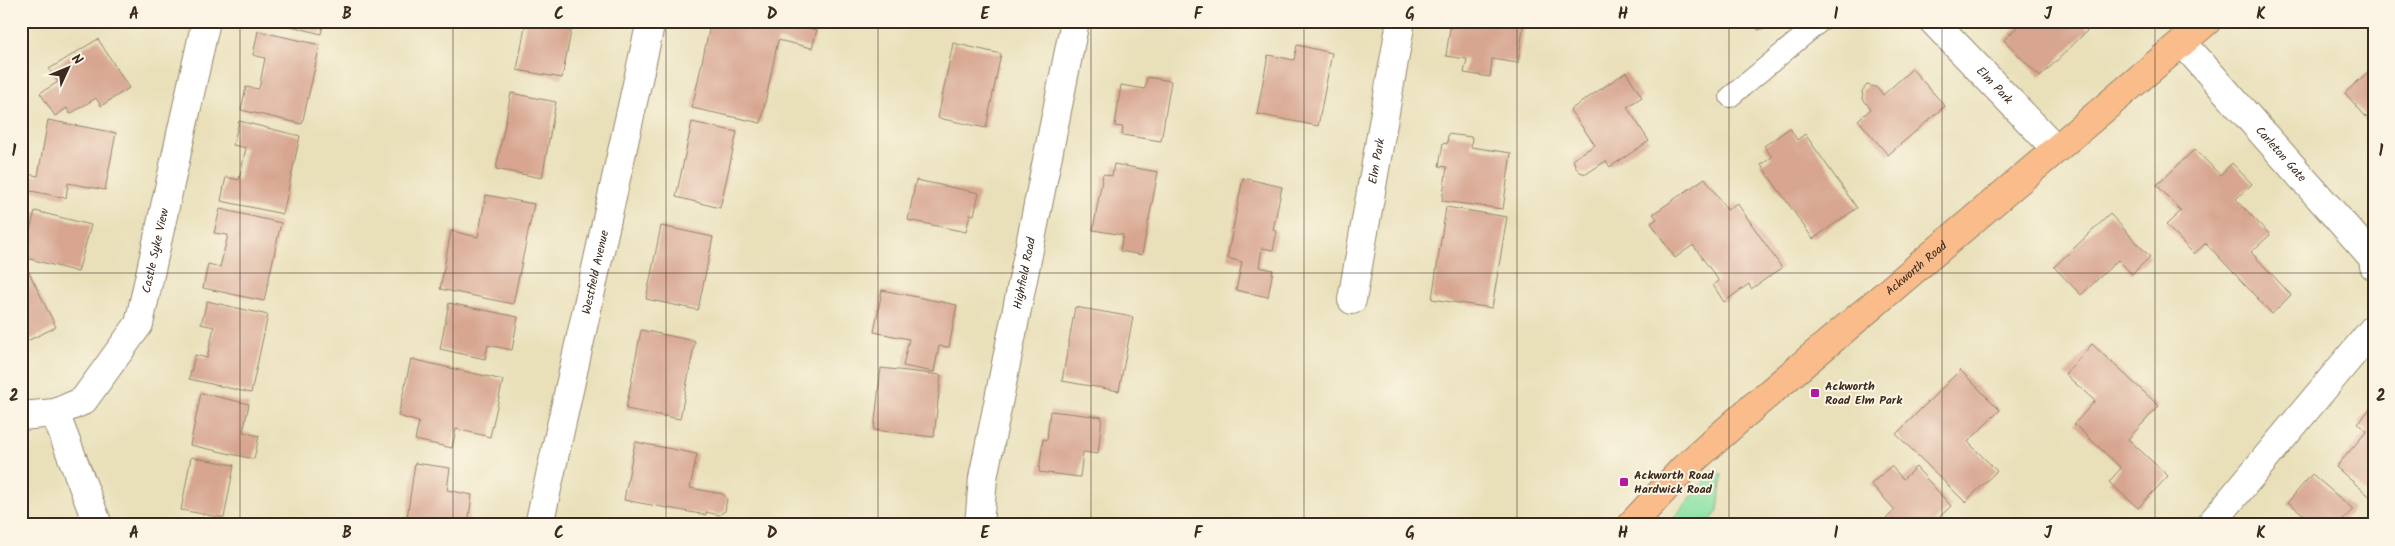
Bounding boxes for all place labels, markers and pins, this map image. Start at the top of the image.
place label: Ackworth Road Elm Park [1825,377,1903,410]
marker: Ackworth Road Elm Park [1809,387,1821,399]
place label: Ackworth Road Hardwick Road [1634,466,1714,499]
marker: Ackworth Road Hardwick Road [1618,476,1630,488]

